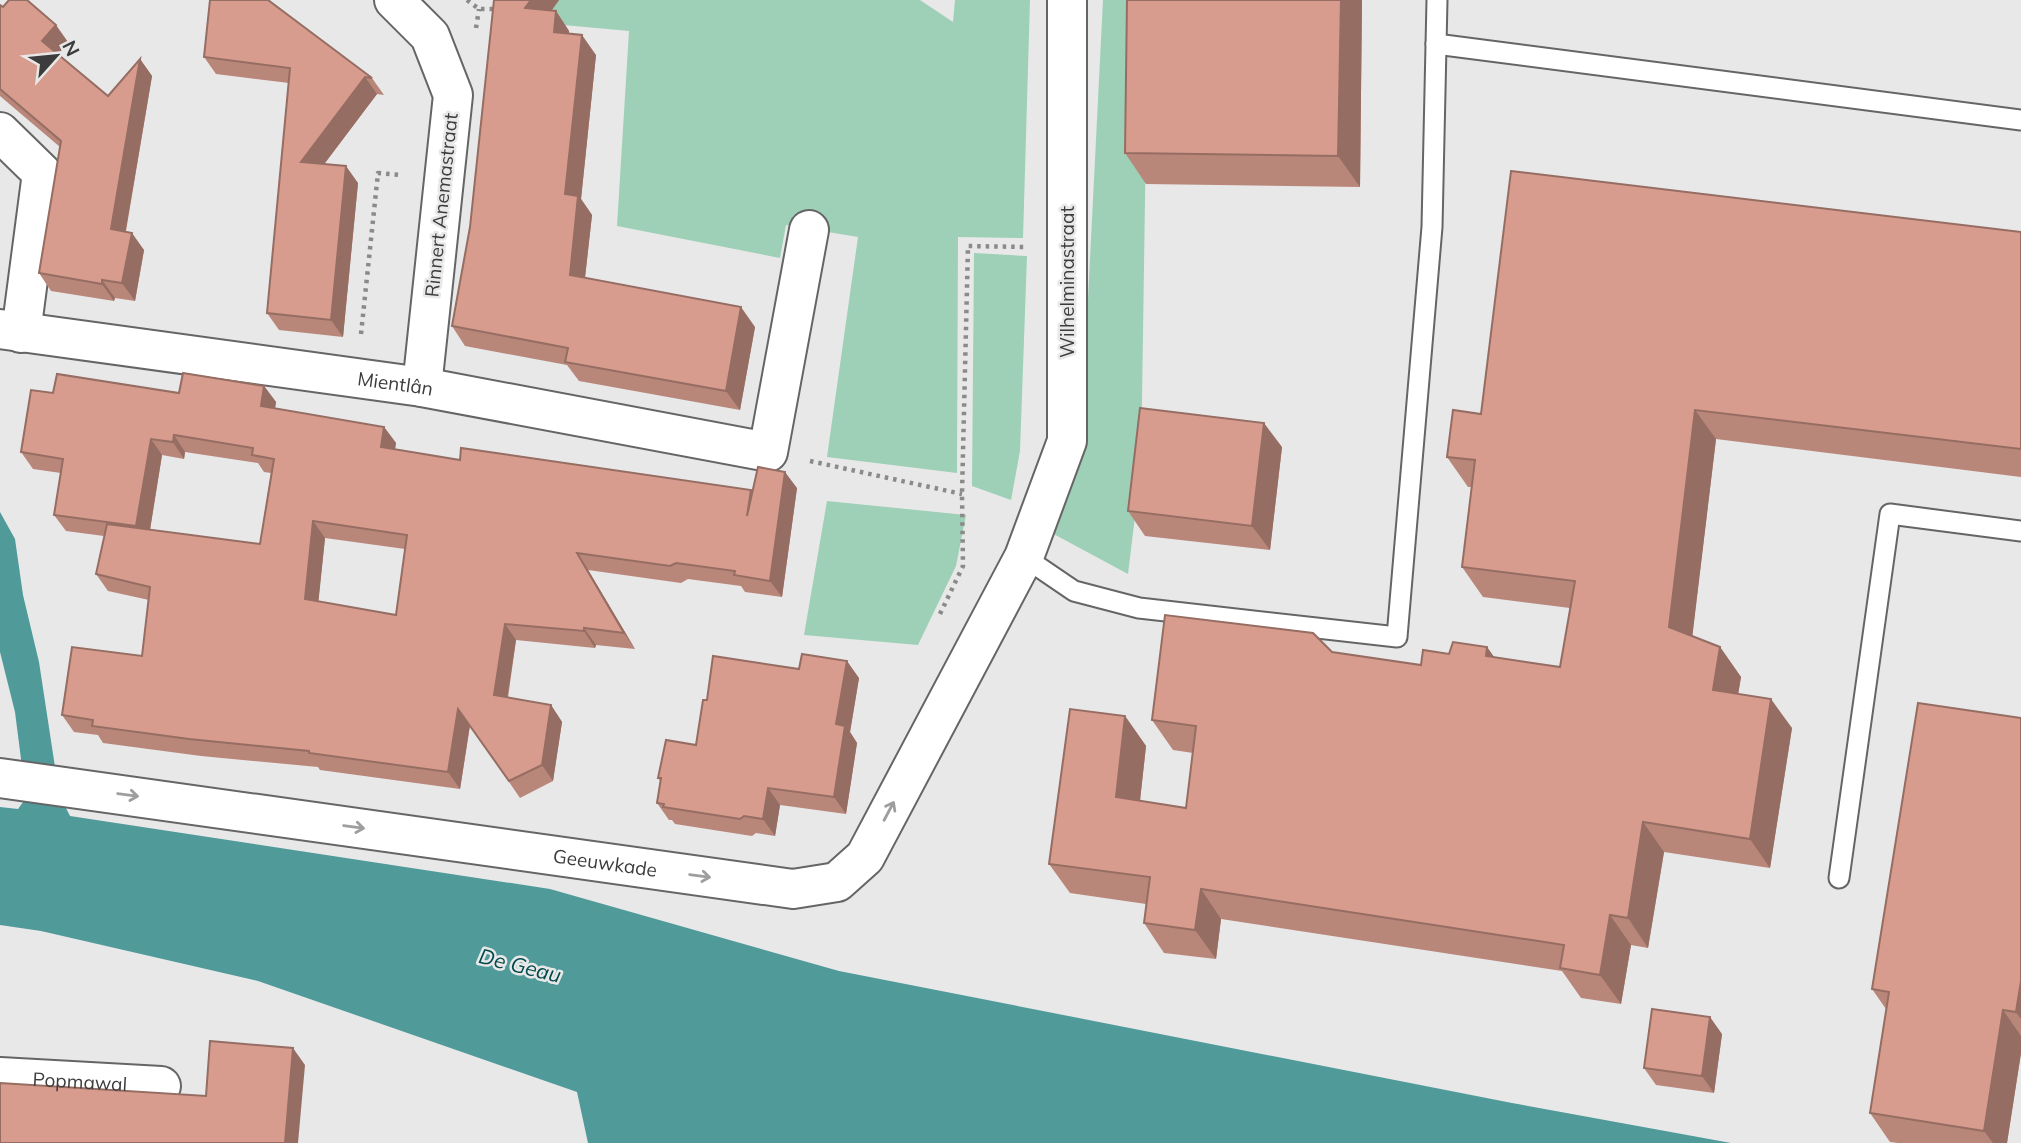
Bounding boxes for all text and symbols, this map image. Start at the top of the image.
north arrow [21,21,91,91]
text: N [57,36,85,60]
street label: Rinnert Anemastraat [419,111,463,298]
street label: Wilhelminastraat [1055,206,1079,358]
street label: Mientlân [356,366,435,401]
one-way arrow [116,789,139,802]
one-way arrow [883,801,896,822]
one-way arrow [342,821,364,834]
street label: Geeuwkade [551,844,659,882]
one-way arrow [688,869,711,882]
water label: De Geau [476,942,564,988]
street label: Popmawal [32,1067,128,1096]

